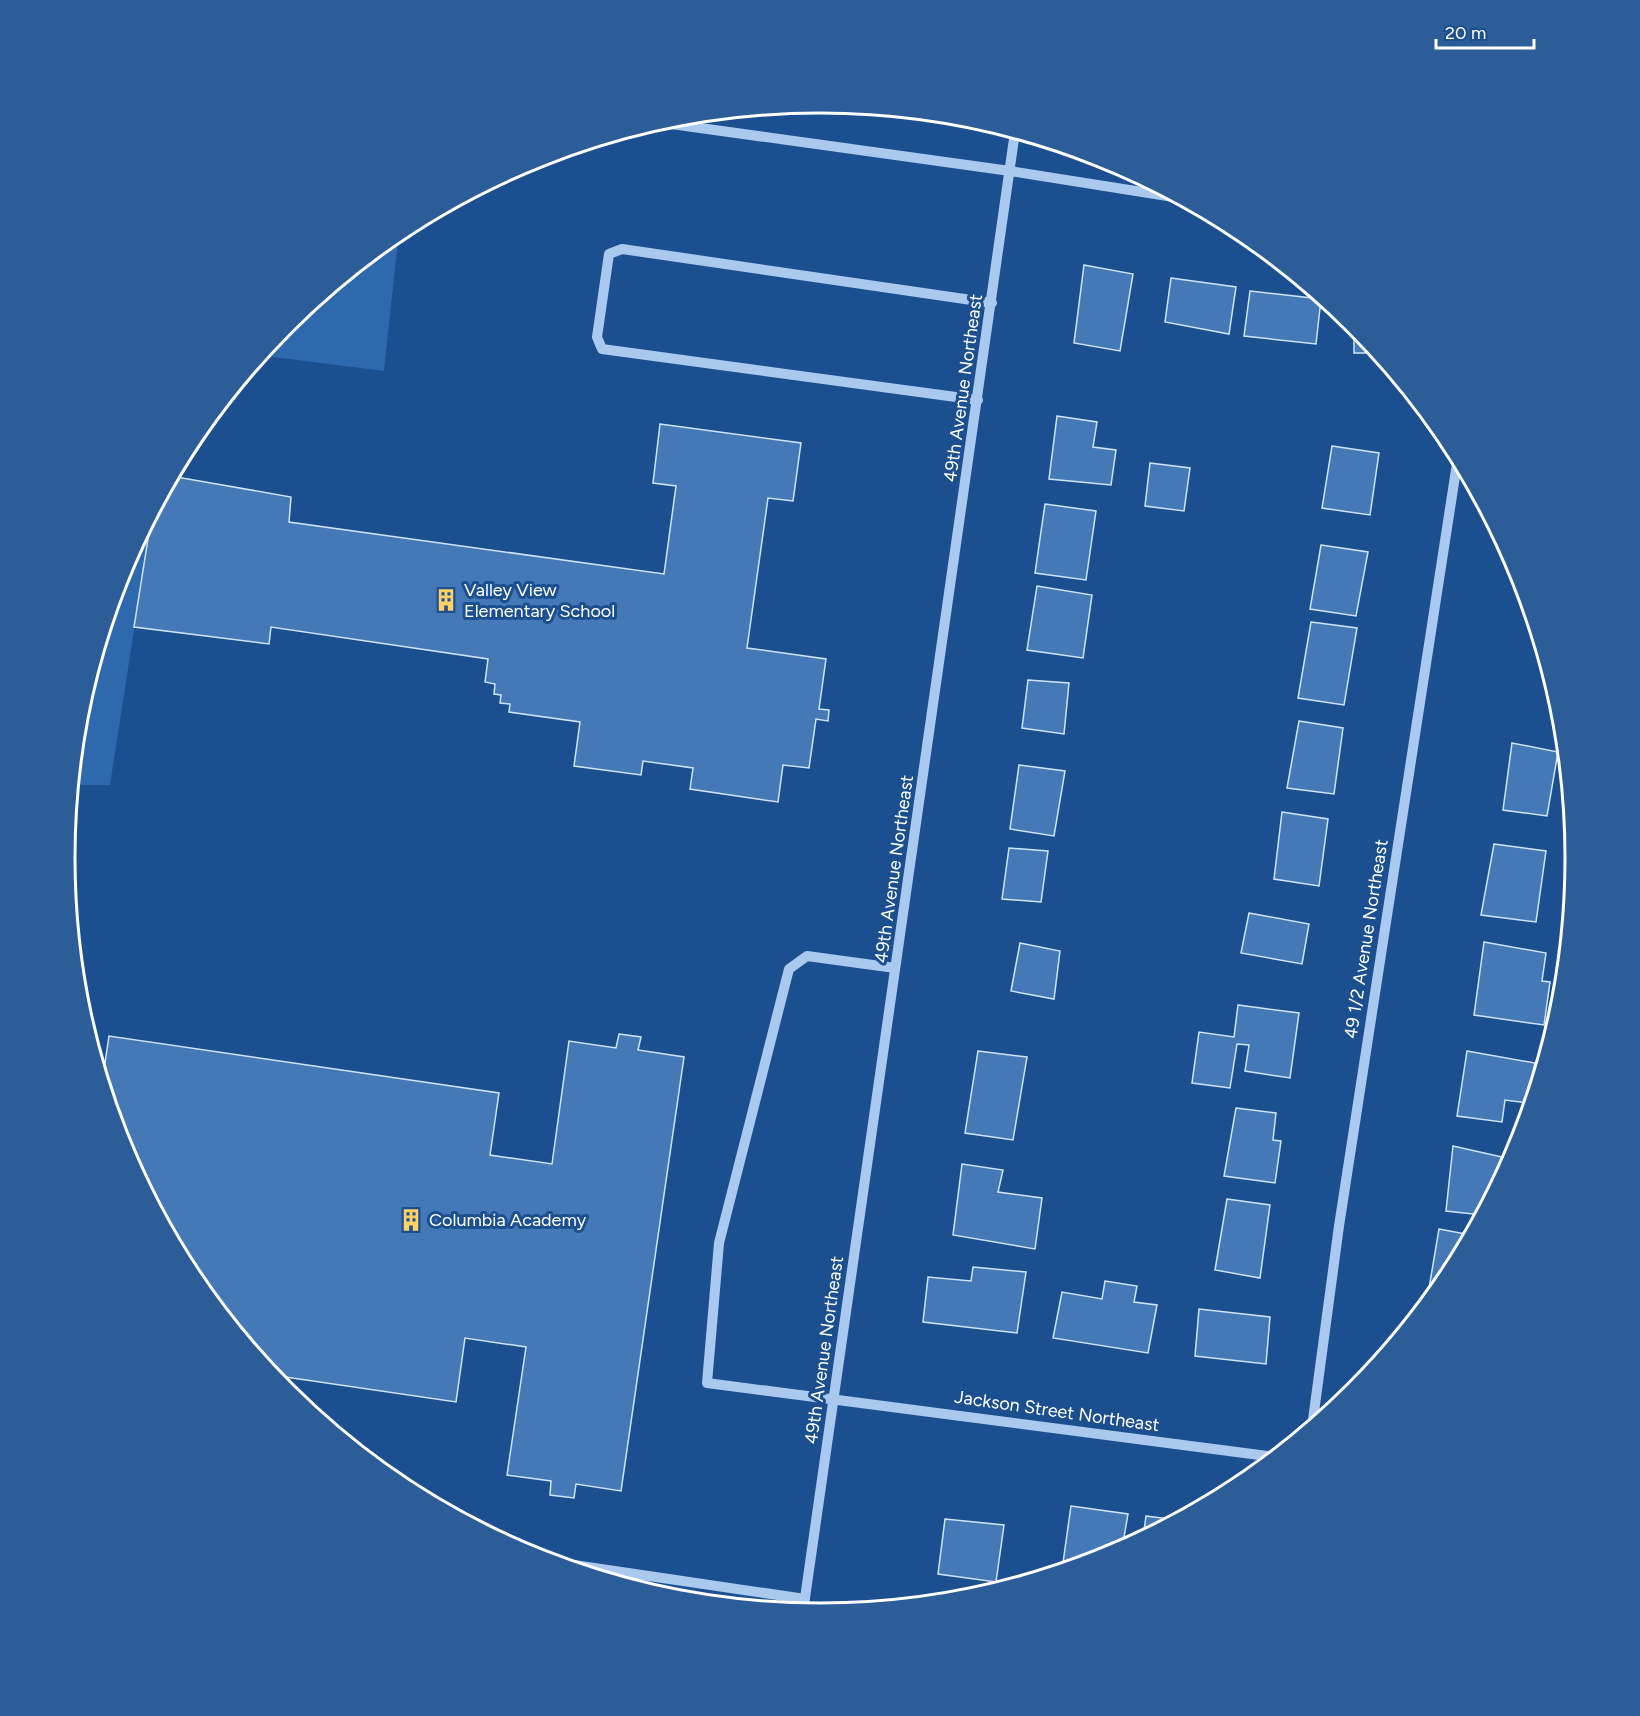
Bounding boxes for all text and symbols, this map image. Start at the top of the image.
scale bar [1436,12,1534,50]
text: 20 m [1445,22,1486,44]
street label: 49th Avenue Northeast [939,292,987,483]
place label: Valley View Elementary School [464,579,615,622]
building icon: Valley View Elementary School [433,587,459,613]
street label: 49th Avenue Northeast [870,773,918,964]
street label: 49 1/2 Avenue Northeast [1339,838,1393,1040]
building icon: Columbia Academy [398,1207,424,1233]
place label: Columbia Academy [429,1209,587,1231]
street label: 49th Avenue Northeast [800,1254,848,1445]
street label: Jackson Street Northeast [953,1386,1161,1436]

